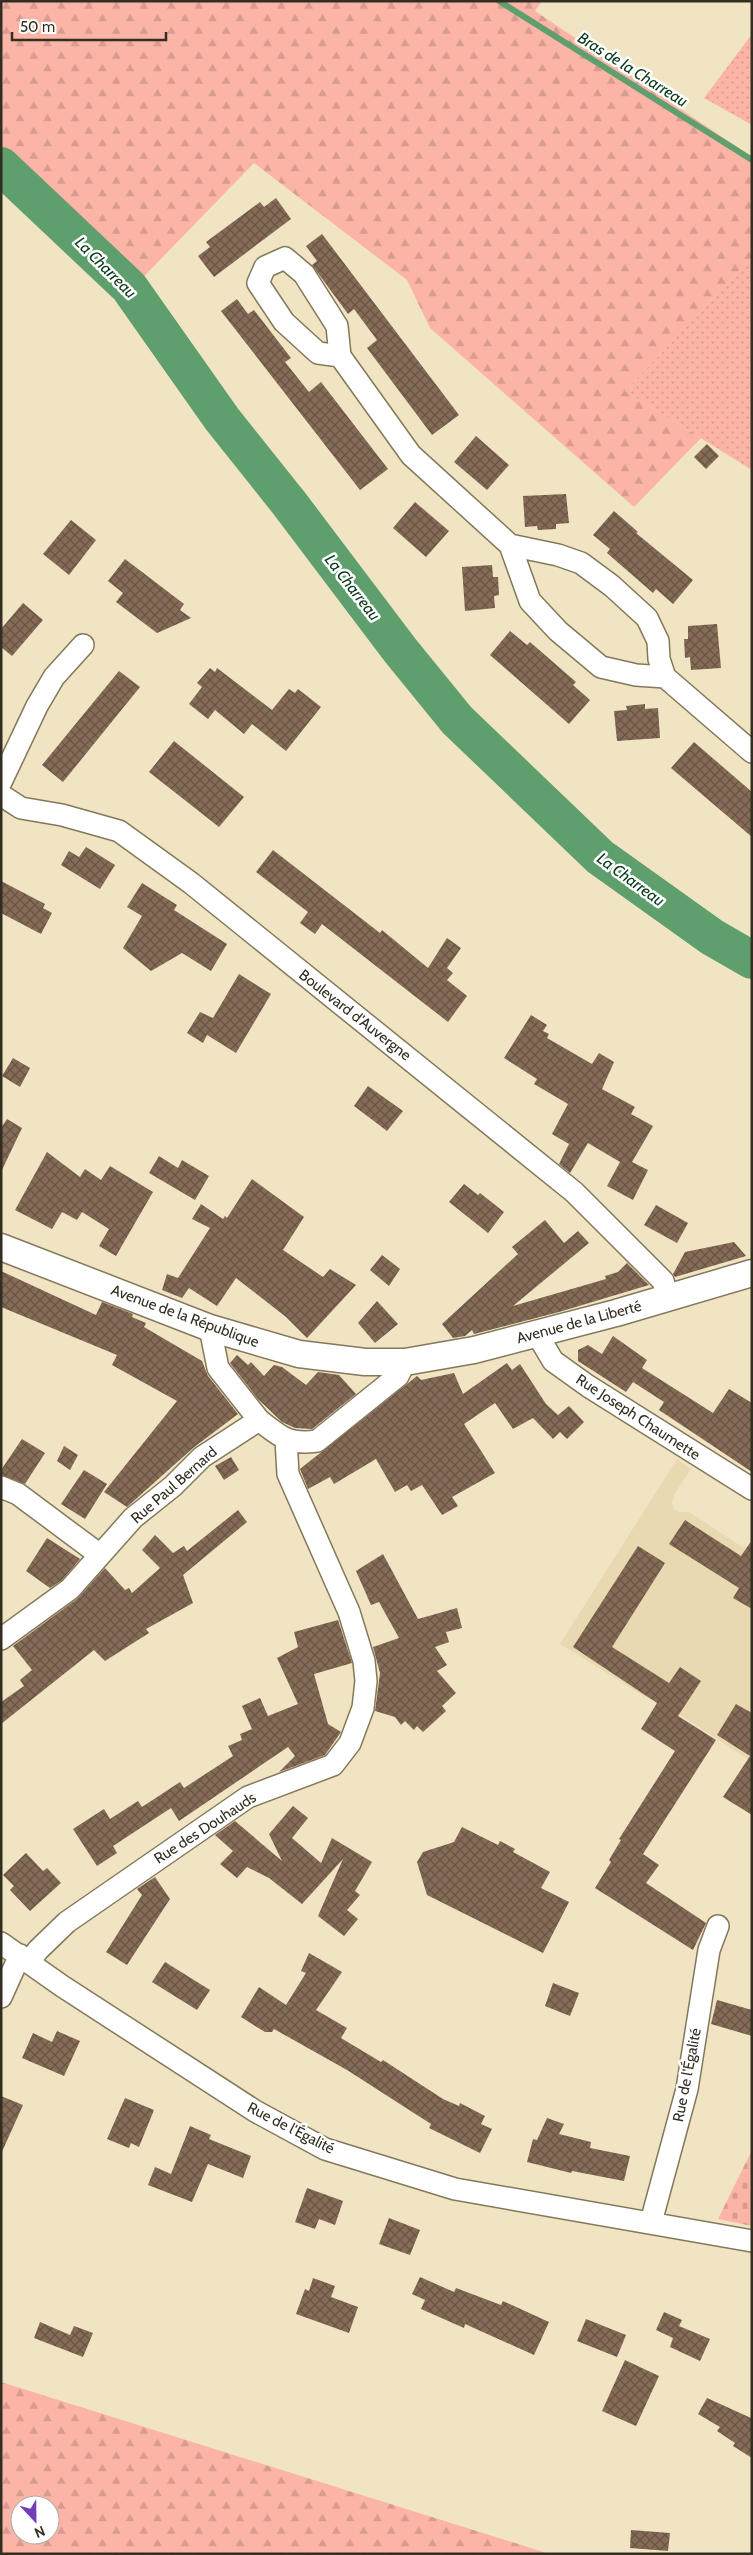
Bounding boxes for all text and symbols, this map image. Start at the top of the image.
scale bar [12,10,166,42]
text: 50 m [20,18,55,36]
water label: Bras de la Charreau [574,28,691,111]
water label: La Charreau [71,233,140,302]
water label: La Charreau [321,550,384,624]
water label: La Charreau [593,849,668,910]
street label: Boulevard d'Auvergne [295,966,415,1065]
street label: Avenue de la République [109,1281,262,1351]
street label: Avenue de la Liberté [515,1297,644,1347]
street label: Rue Joseph Chaumette [573,1370,704,1464]
street label: Rue Paul Bernard [127,1443,221,1527]
street label: Rue des Douhauds [151,1788,259,1868]
street label: Rue de l'Égalité [668,2026,705,2123]
street label: Rue de l'Égalité [244,2097,338,2158]
north arrow [10,2495,60,2545]
text: N [32,2522,48,2542]

